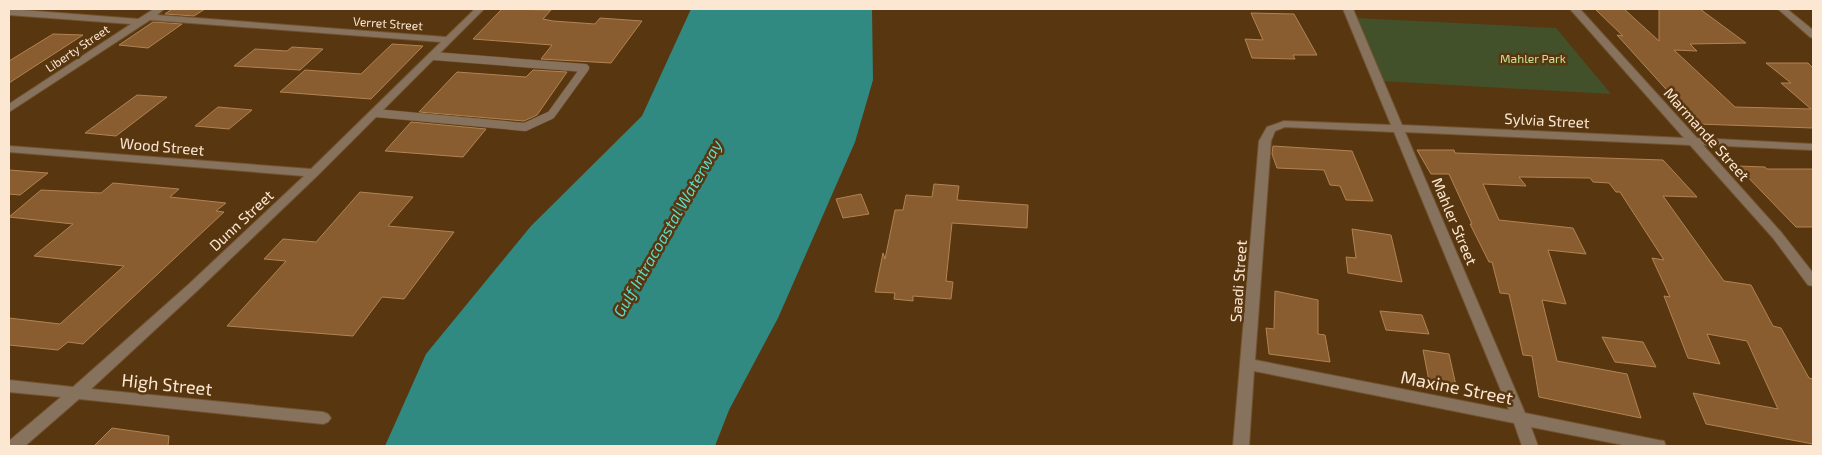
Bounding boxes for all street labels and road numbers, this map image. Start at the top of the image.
street label: Verret Street [353,14,424,32]
street label: Liberty Street [42,21,112,74]
street label: Marmande Street [1660,84,1754,185]
street label: Sylvia Street [1504,109,1590,131]
street label: Wood Street [119,133,205,159]
street label: Mahler Street [1428,175,1482,268]
street label: Dunn Street [205,186,277,254]
street label: Saadi Street [1226,239,1250,323]
street label: Maxine Street [1399,365,1515,409]
street label: High Street [121,368,214,400]

